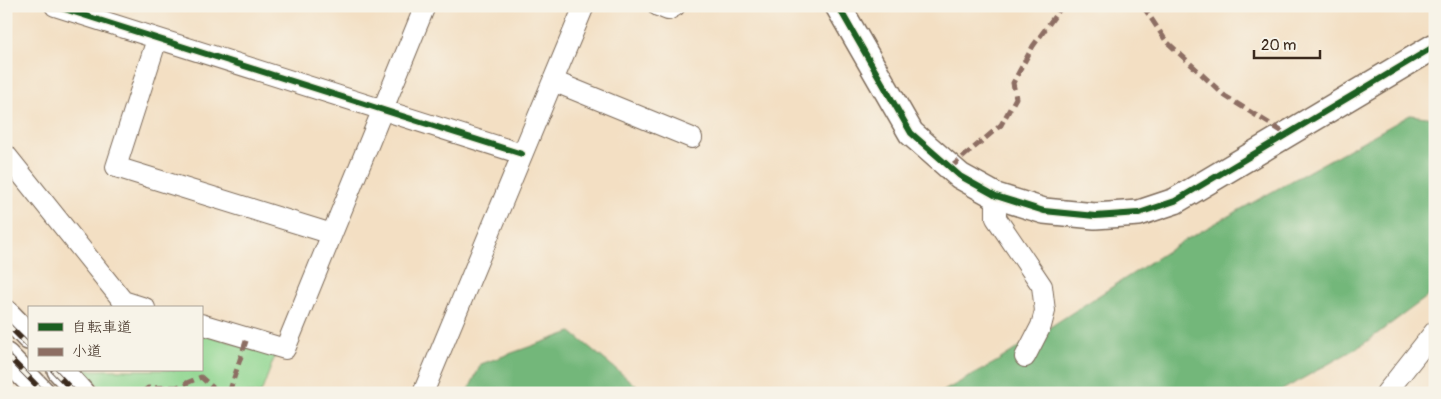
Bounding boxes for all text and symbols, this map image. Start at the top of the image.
scale bar [1254,28,1320,60]
text: 20 m [1261,36,1296,55]
legend [28,306,202,372]
text: 自転車道 [72,318,132,337]
text: 小道 [72,342,102,361]

